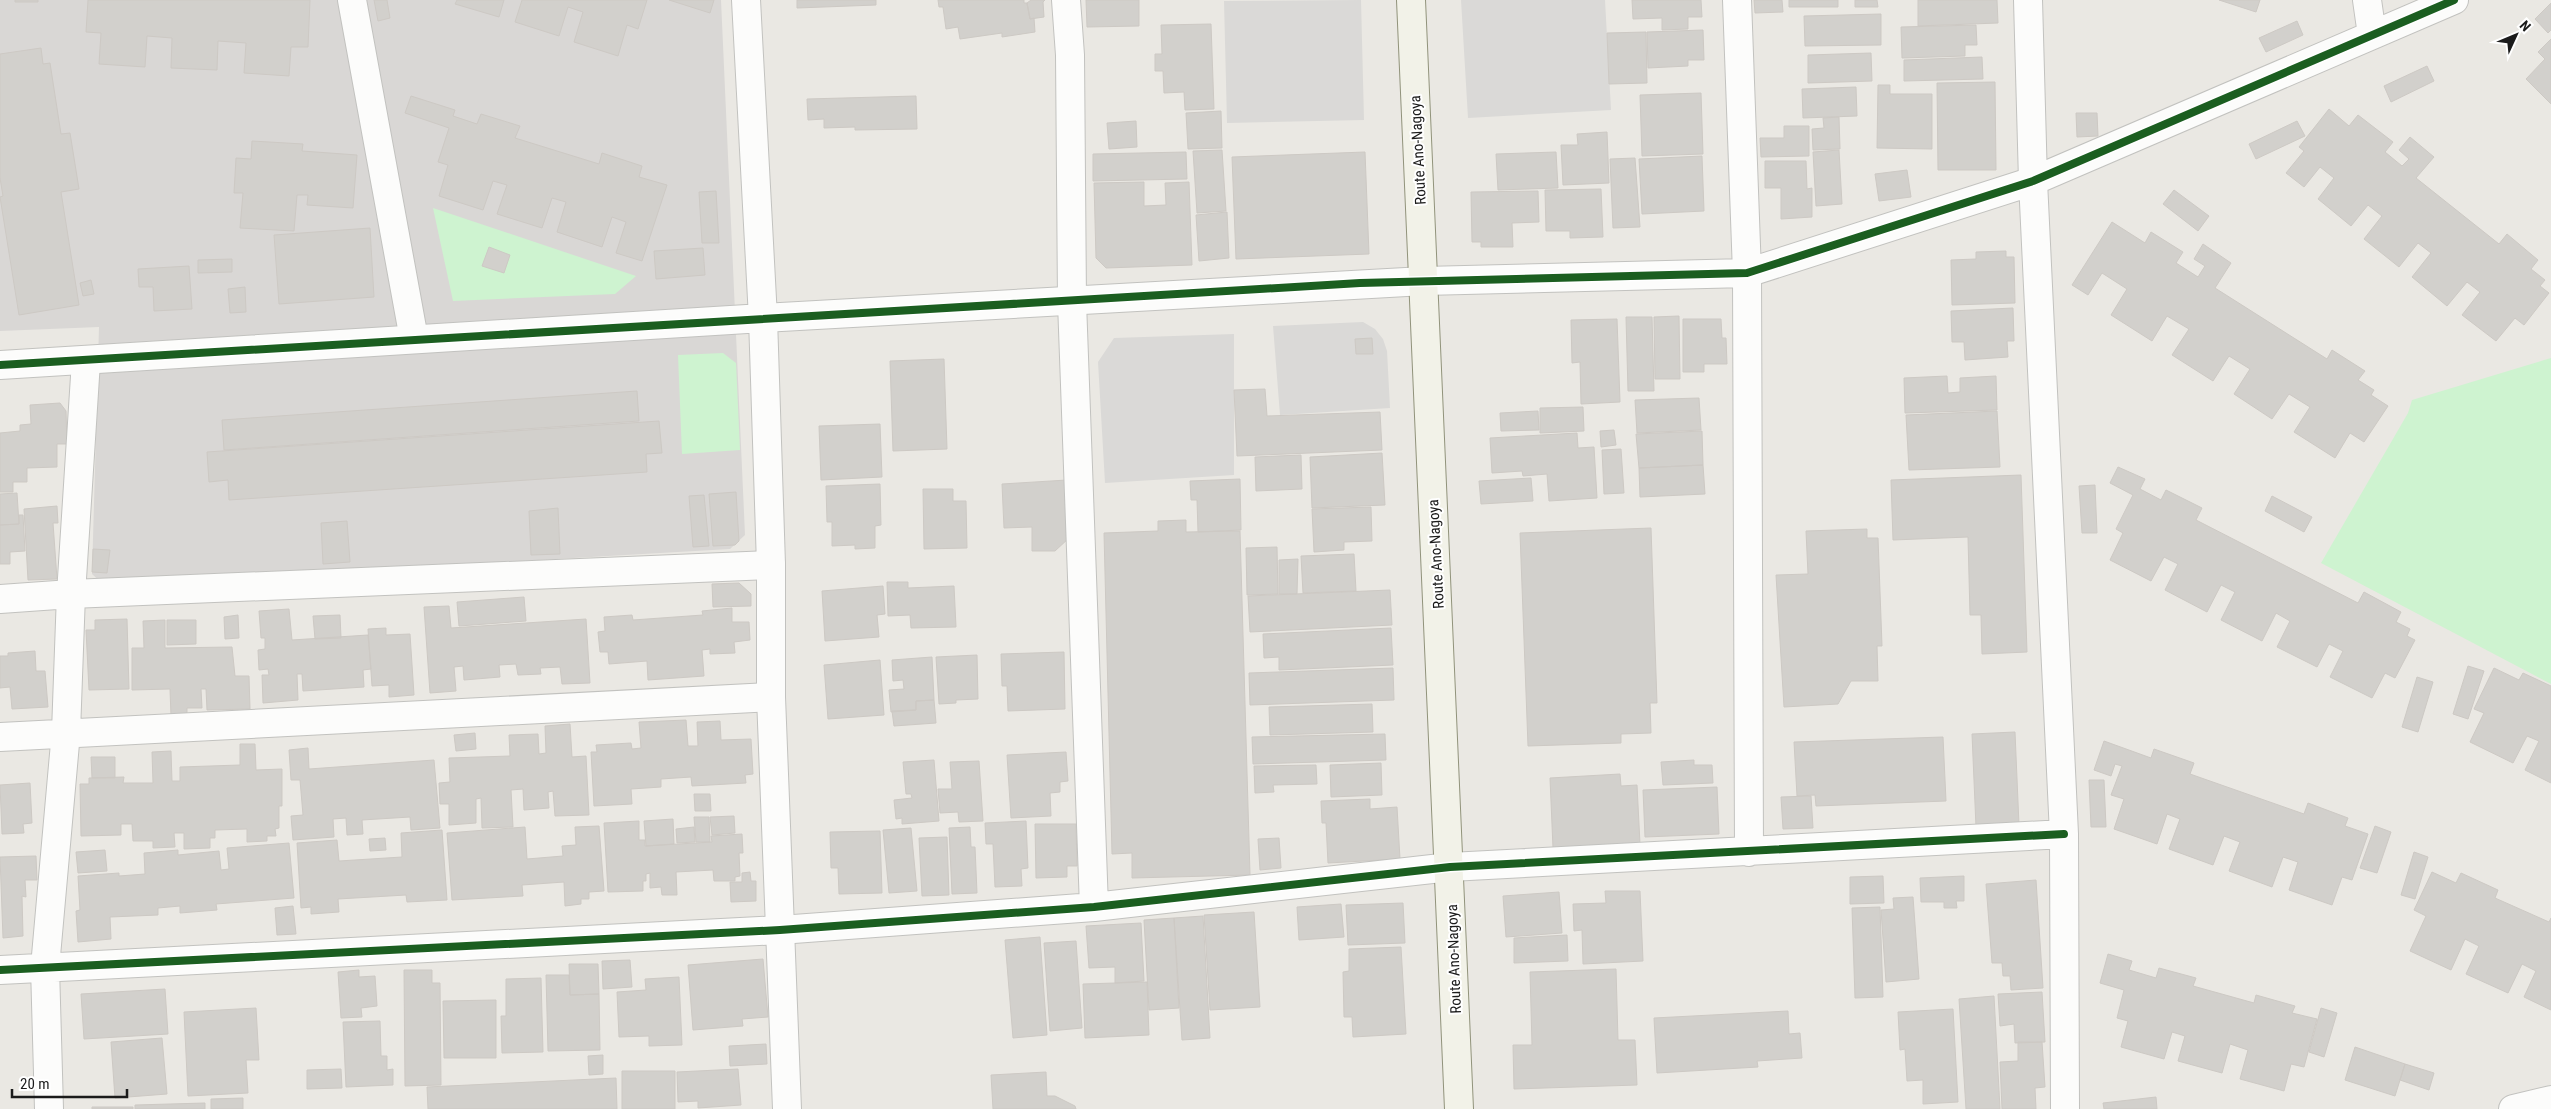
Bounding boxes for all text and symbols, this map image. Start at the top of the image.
north arrow [2491,10,2541,60]
text: N [2517,17,2534,35]
street label: Route Ano-Nagoya [1406,95,1430,205]
street label: Route Ano-Nagoya [1424,499,1448,609]
street label: Route Ano-Nagoya [1443,904,1465,1014]
scale bar [12,1066,128,1098]
text: 20 m [20,1075,50,1093]

